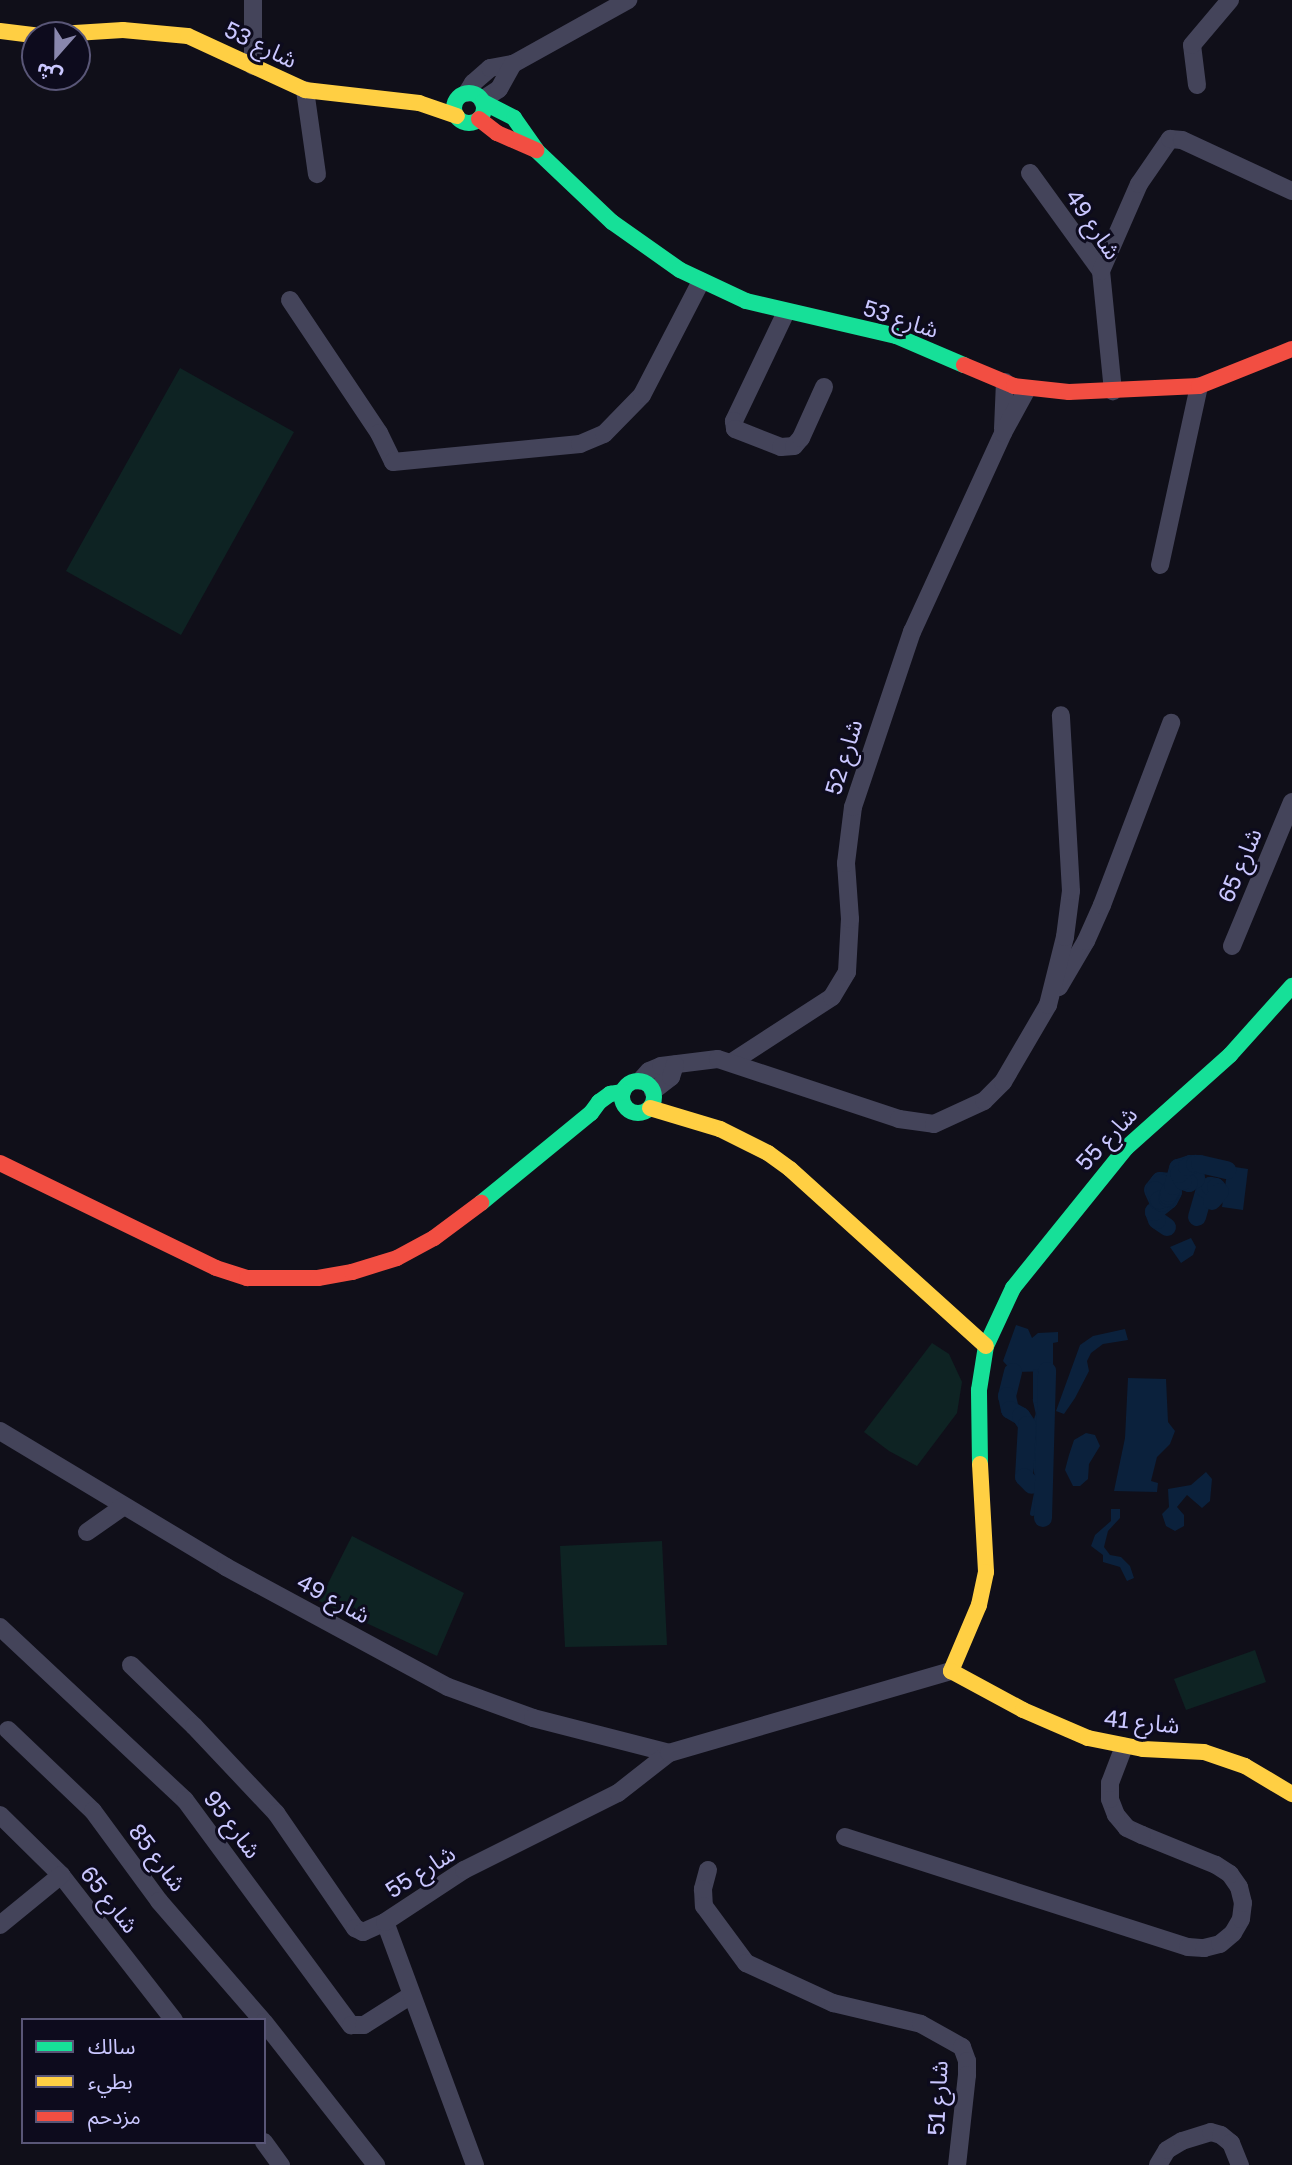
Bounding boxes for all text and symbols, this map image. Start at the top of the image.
street label: شارع 53 [220,15,302,73]
north arrow [21,21,91,91]
text: ش [33,59,65,90]
street label: شارع 49 [1061,184,1127,264]
street label: شارع 53 [860,293,942,343]
street label: شارع 52 [819,716,867,798]
street label: شارع 65 [1211,824,1267,906]
street label: شارع 55 [1070,1100,1142,1176]
street label: شارع 49 [293,1567,375,1629]
street label: شارع 41 [1103,1703,1181,1739]
street label: شارع 95 [199,1785,267,1863]
street label: شارع 85 [124,1818,192,1896]
street label: شارع 55 [380,1839,460,1903]
street label: شارع 65 [75,1860,145,1938]
legend [21,2018,266,2144]
text: سالك [88,2033,135,2059]
street label: شارع 51 [921,2060,953,2136]
text: بطيء [88,2068,133,2094]
text: مزدحم [88,2103,141,2129]

